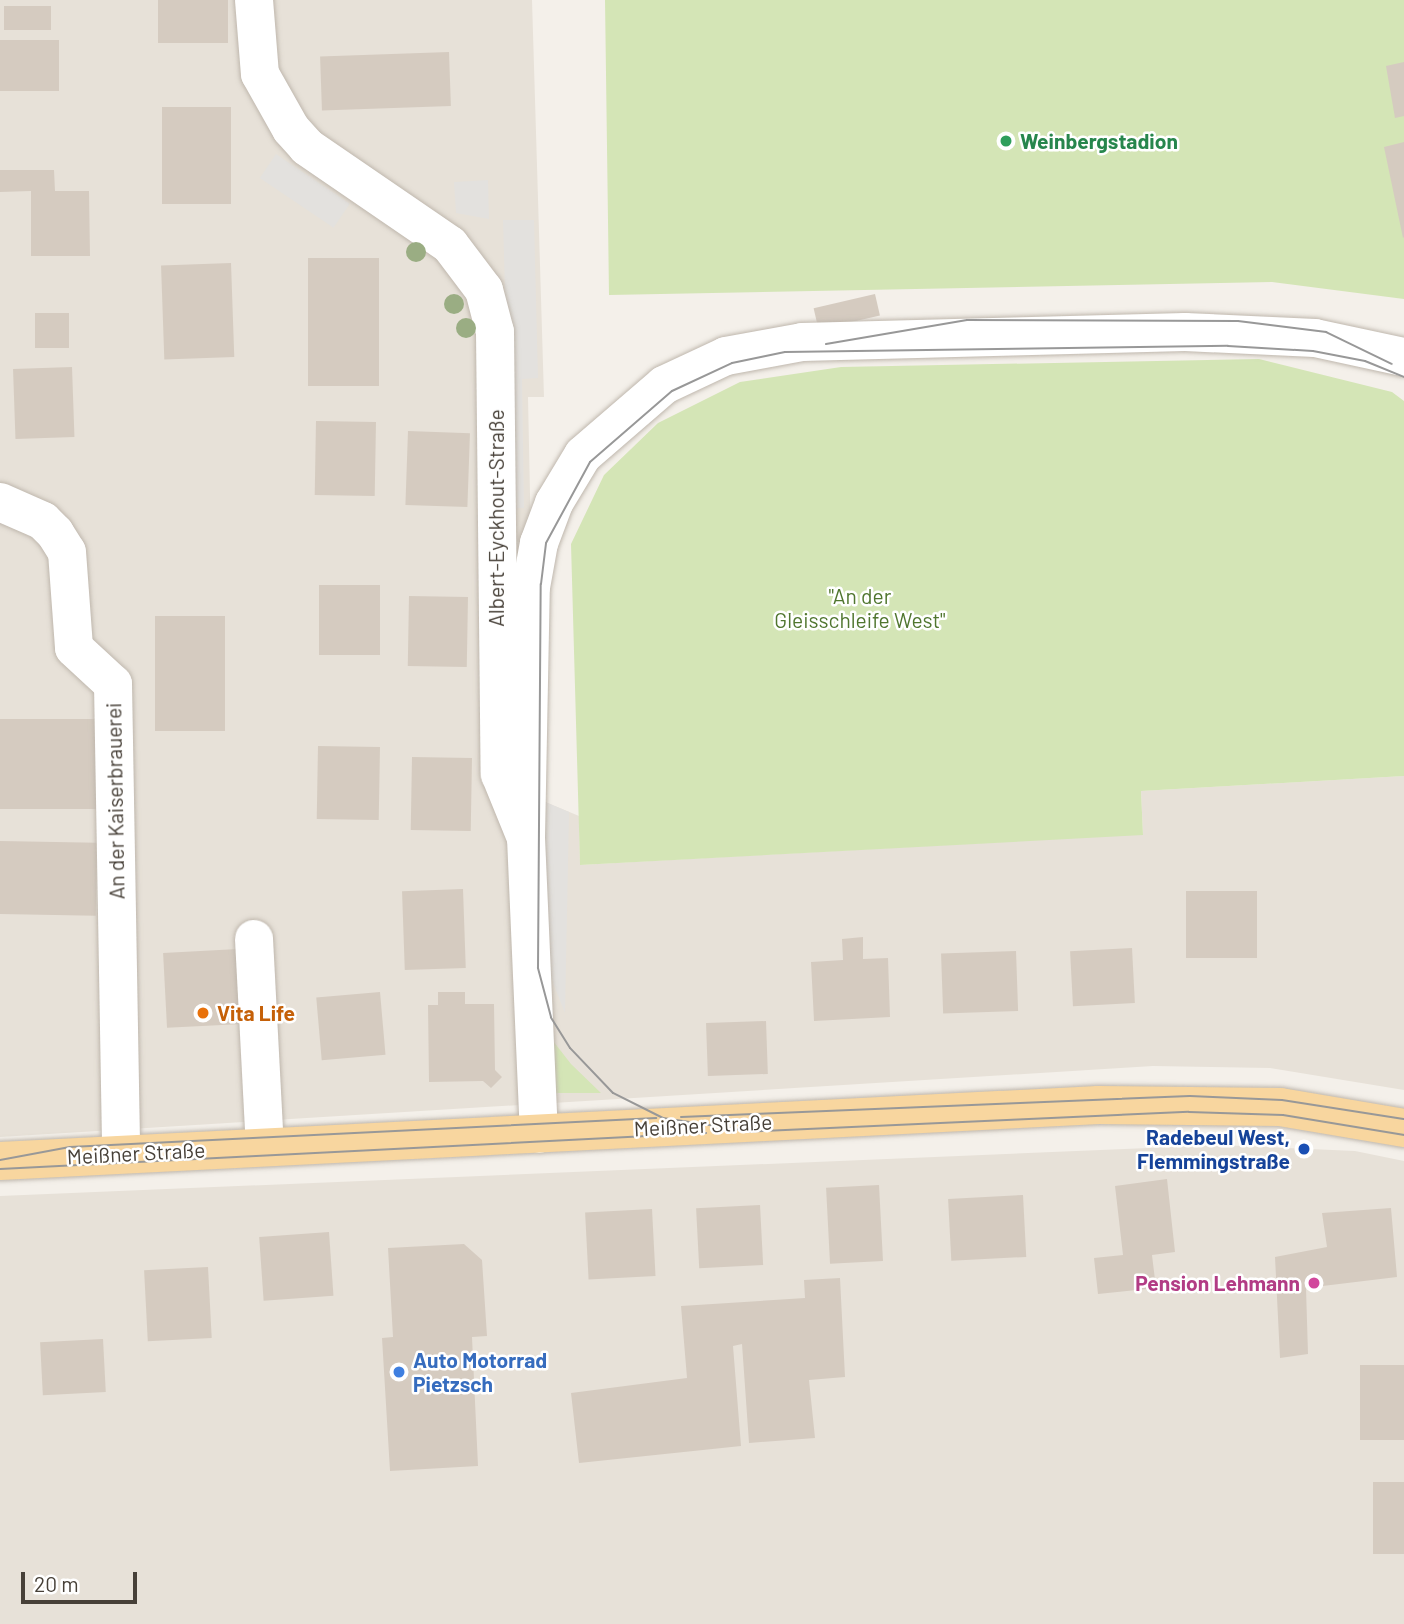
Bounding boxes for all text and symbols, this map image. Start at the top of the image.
place label: Weinbergstadion [1020,128,1178,154]
marker: Weinbergstadion [998,133,1014,149]
street label: Albert-Eyckhout-Straße [483,409,509,627]
park label: "An der Gleisschleife West" [774,583,946,633]
street label: An der Kaiserbrauerei [101,702,129,900]
place label: Vita Life [217,1000,295,1026]
marker: Vita Life [195,1005,211,1021]
street label: Meißner Straße [633,1109,773,1141]
place label: Radebeul West, Flemmingstraße [1137,1124,1290,1174]
street label: Meißner Straße [66,1137,206,1169]
marker: Radebeul West, Flemmingstraße [1296,1141,1312,1157]
place label: Pension Lehmann [1135,1270,1300,1296]
marker: Pension Lehmann [1306,1275,1322,1291]
place label: Auto Motorrad Pietzsch [413,1347,547,1397]
marker: Auto Motorrad Pietzsch [391,1364,407,1380]
scale bar [24,1558,140,1602]
text: 20 m [34,1571,79,1596]

